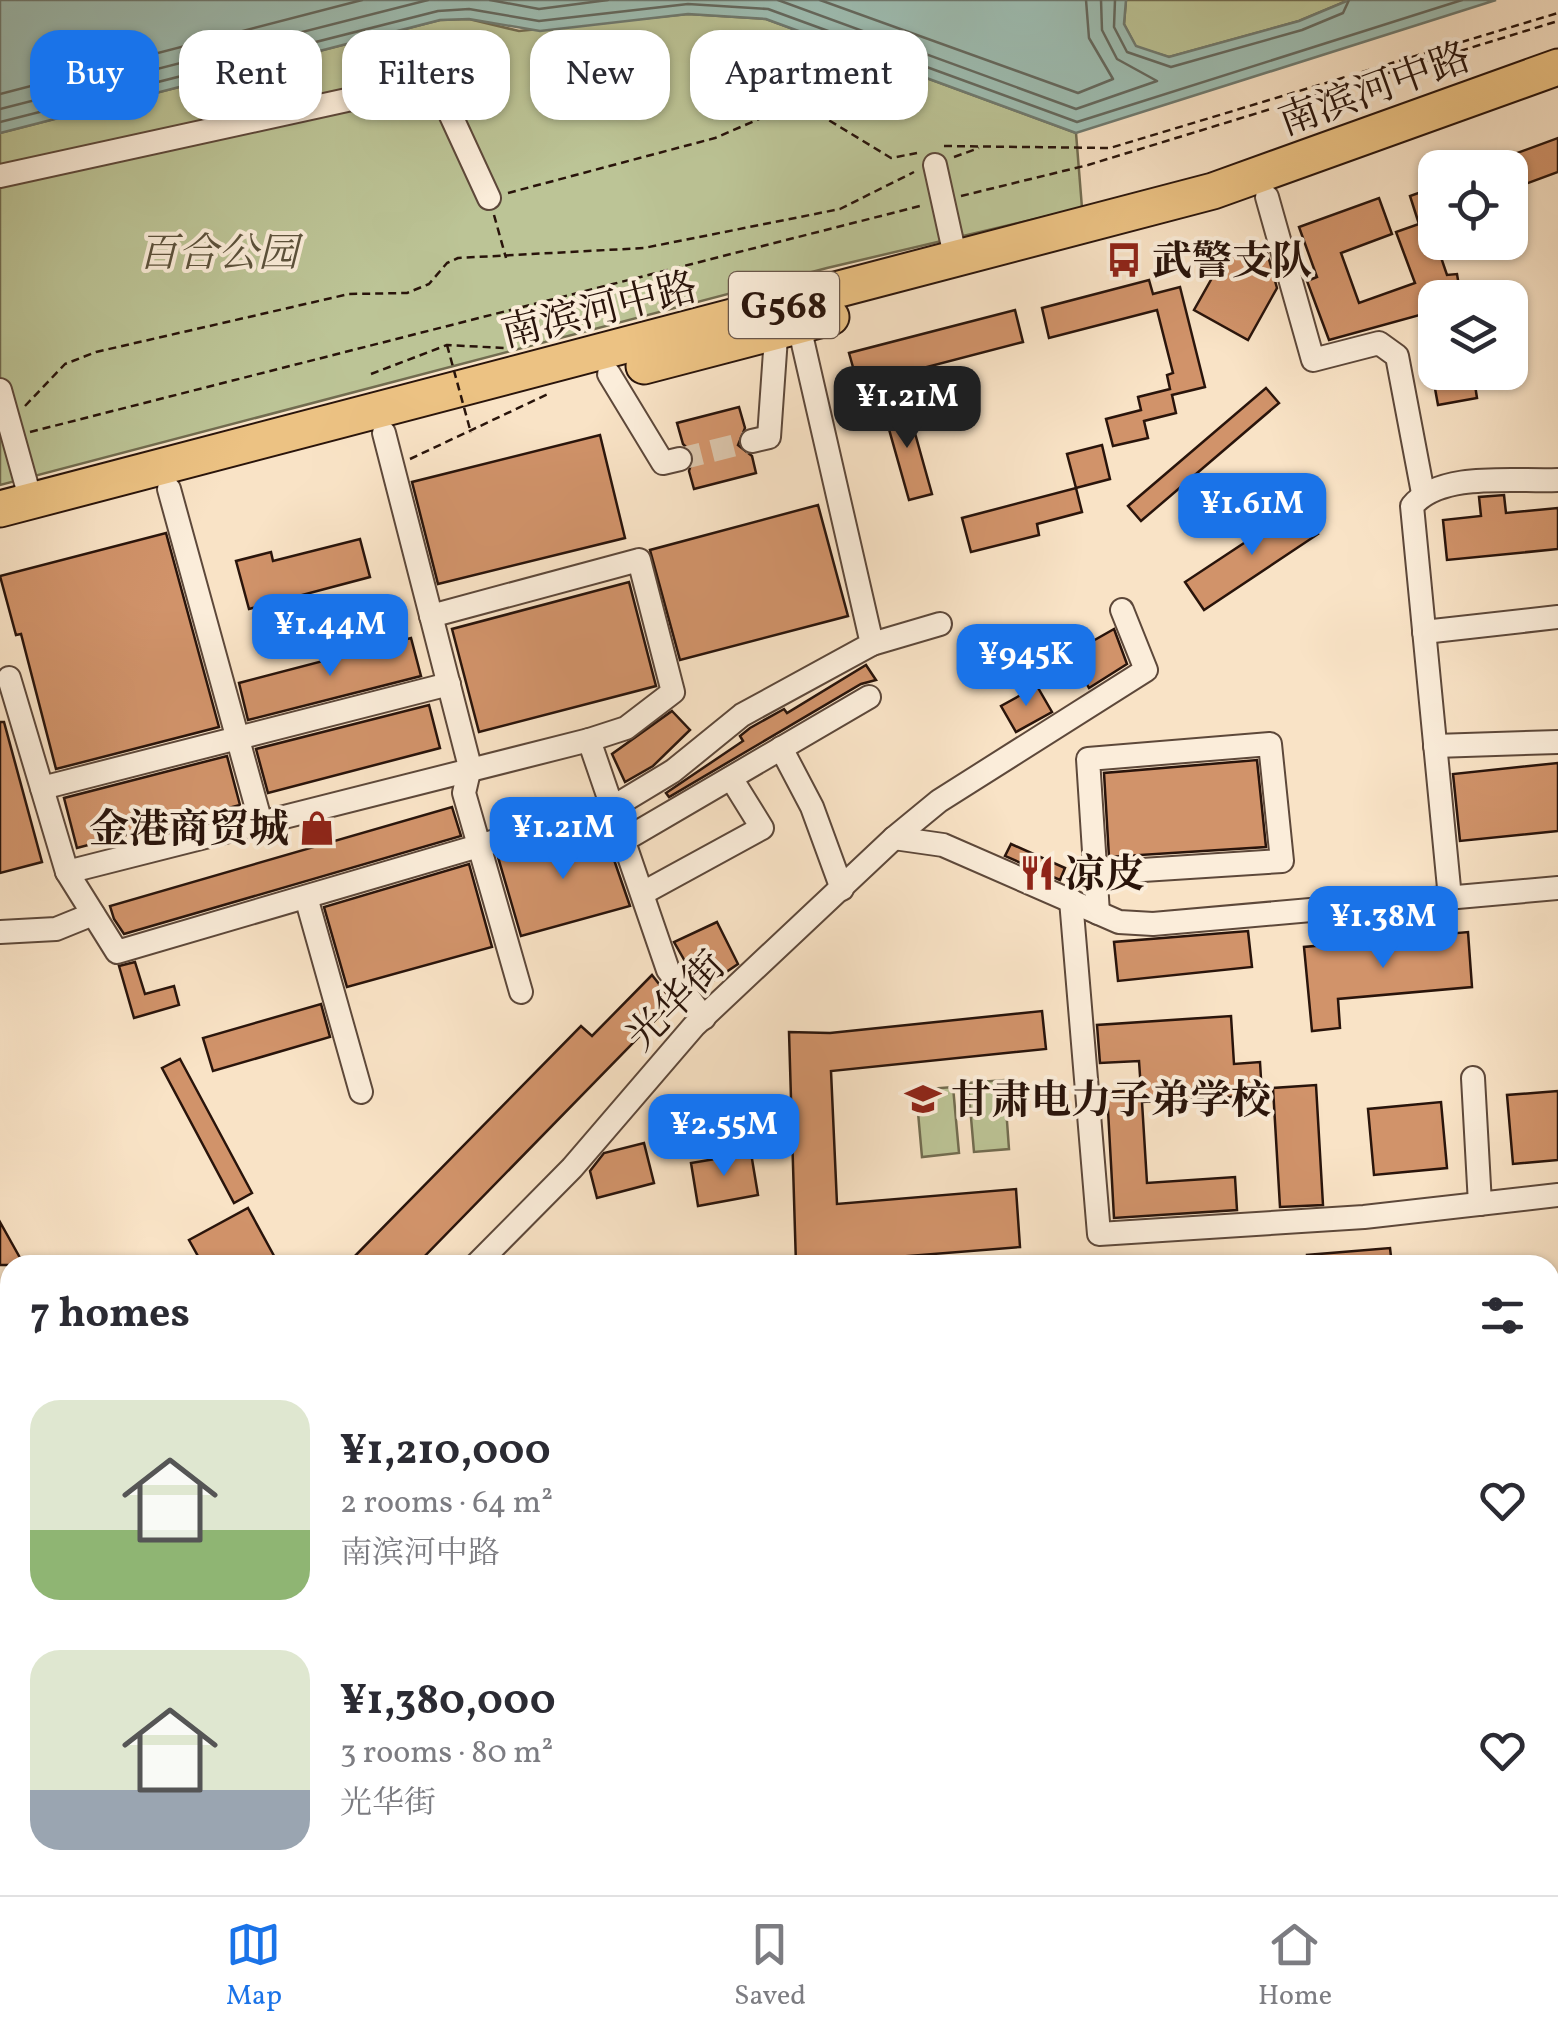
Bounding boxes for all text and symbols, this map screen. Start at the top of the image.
chip: Buy [30,30,159,120]
chip: Rent [179,30,322,120]
chip: Filters [342,30,510,120]
chip: New [530,30,670,120]
chip: Apartment [690,30,928,120]
street label: 南滨河中路 [1272,31,1479,152]
map controls [1418,150,1528,390]
button: locate [1418,150,1528,260]
park label: 百合公园 [138,228,304,284]
place label: 武警支队 [1152,236,1312,292]
bus stop icon: 武警支队 [1105,241,1143,279]
street label: 南滨河中路 [496,262,704,364]
road number: G568 [729,272,839,338]
button: layers [1418,280,1528,390]
pin: ¥1.21M [826,366,988,451]
text: ¥1.21M [856,376,958,420]
pin: ¥1.61M [1171,473,1333,558]
text: ¥1.61M [1200,483,1304,527]
pin: ¥1.44M [249,594,411,679]
text: ¥1.44M [274,604,386,648]
pin: ¥945K [956,624,1096,709]
text: ¥945K [979,634,1073,678]
pin: ¥1.21M [482,797,644,882]
place label: 金港商贸城 [89,804,289,860]
text: ¥1.21M [512,807,614,851]
shop icon: 金港商贸城 [298,809,336,847]
place label: 凉皮 [1065,849,1145,905]
restaurant icon: 凉皮 [1018,854,1056,892]
pin: ¥1.38M [1302,886,1464,971]
text: ¥1.38M [1330,896,1436,940]
street label: 光华街 [616,941,740,1065]
place label: 甘肃电力子弟学校 [951,1075,1271,1131]
school or university icon: 甘肃电力子弟学校 [904,1080,942,1118]
pin: ¥2.55M [643,1094,805,1179]
text: ¥2.55M [670,1104,778,1148]
text: 7 homes [30,1286,190,1345]
icon: filters [1475,1288,1530,1343]
text: ¥1,210,000 [340,1423,551,1482]
icon: home [110,1440,230,1560]
icon: heart [1475,1473,1530,1528]
text: 2 rooms · 64 m² [340,1482,553,1526]
text: 南滨河中路 [340,1533,500,1577]
text: ¥1,380,000 [340,1673,556,1732]
icon: home [110,1690,230,1810]
icon: heart [1475,1723,1530,1778]
text: 3 rooms · 80 m² [340,1732,553,1776]
text: 光华街 [340,1783,436,1827]
tab: Map [226,1917,282,2016]
tab: Saved [734,1917,806,2016]
tab: Home [1258,1917,1332,2016]

